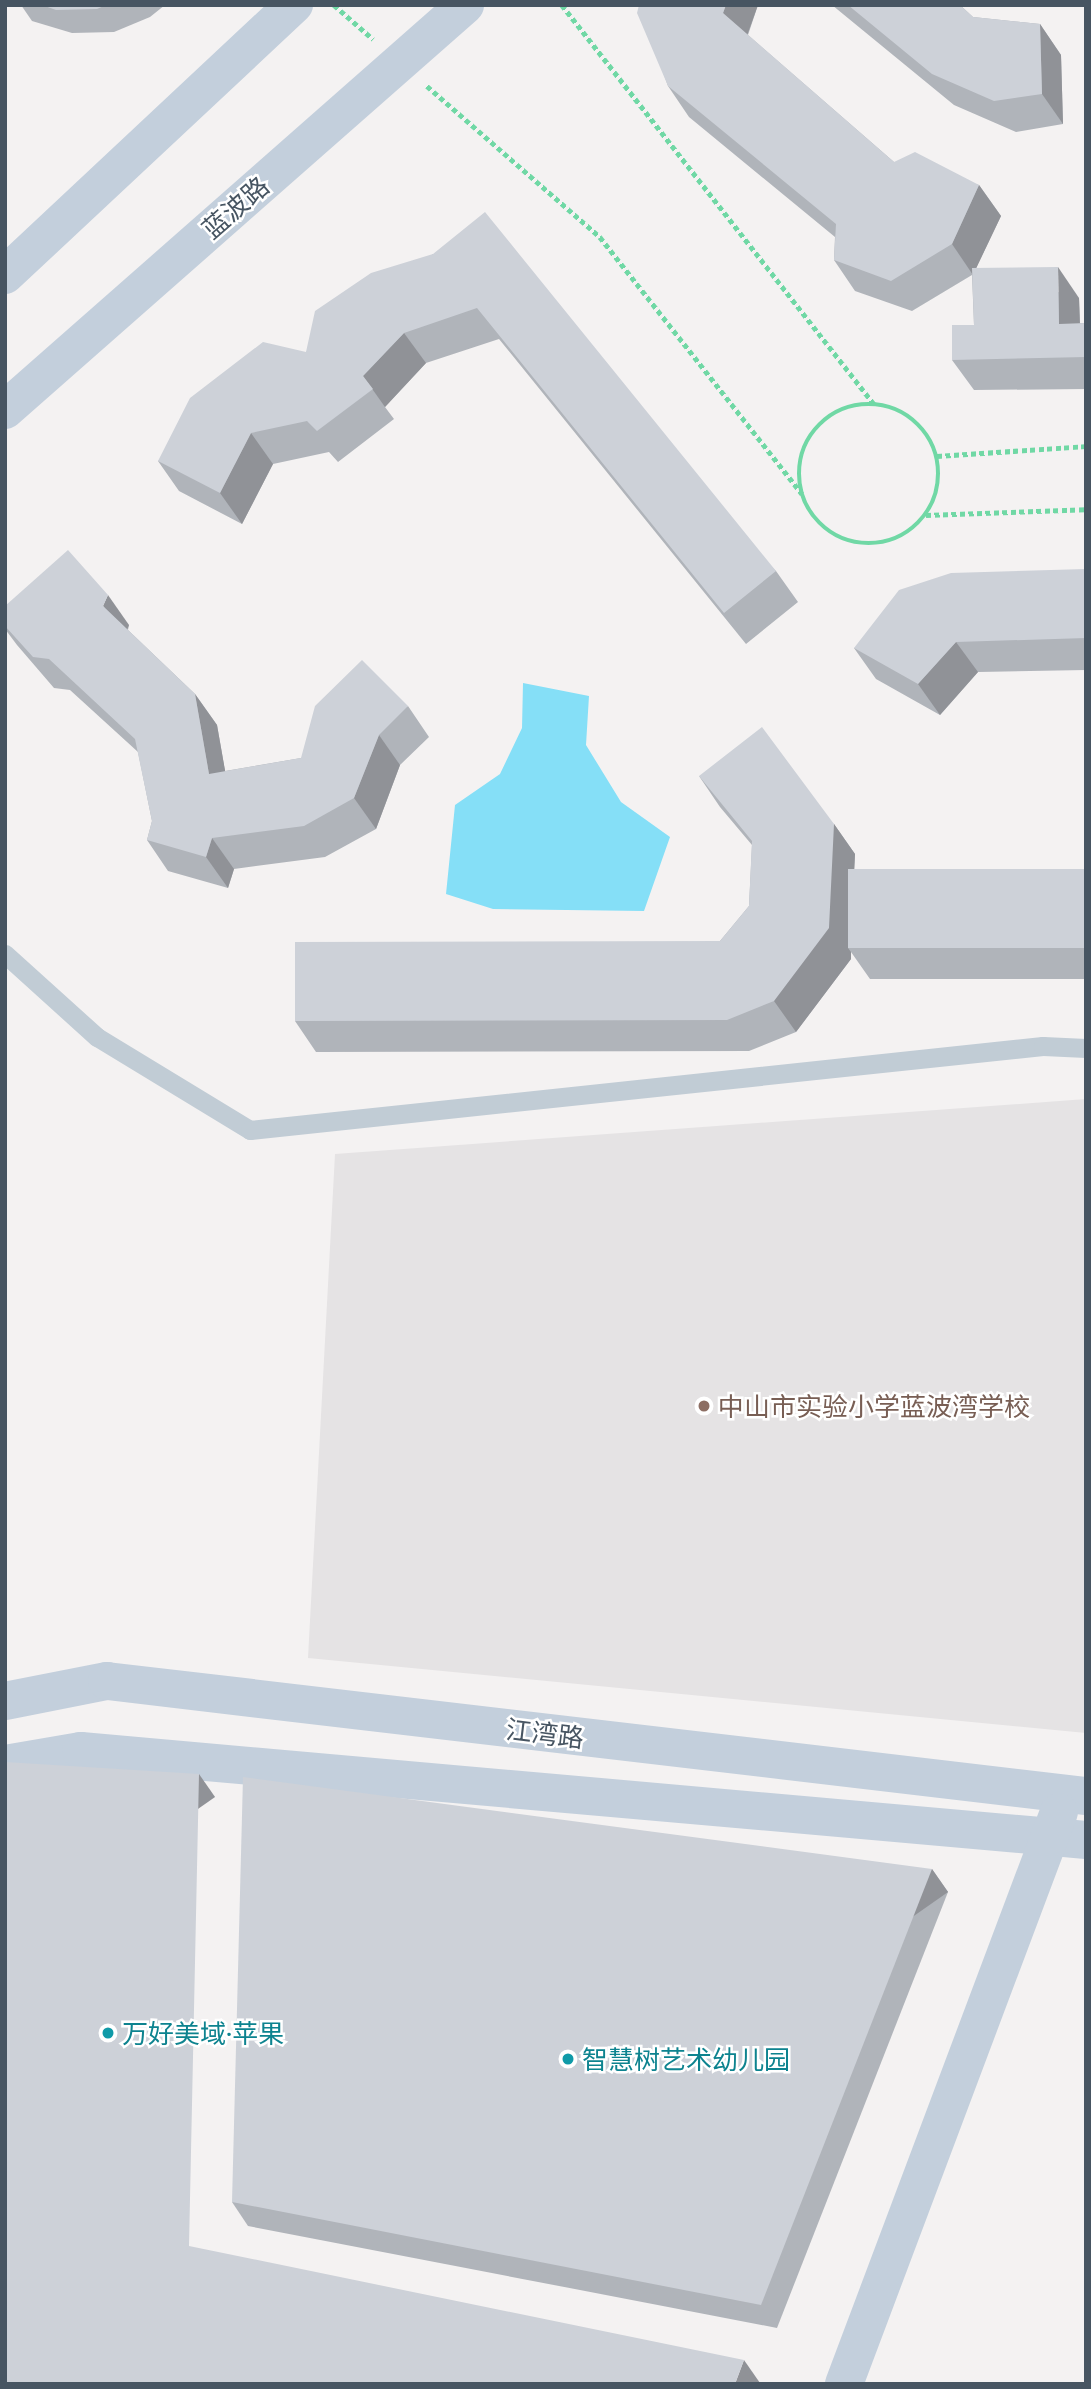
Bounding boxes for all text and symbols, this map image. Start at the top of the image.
street label: 蓝波路 [195,170,275,244]
place label: 中山市实验小学蓝波湾学校 [718,1390,1030,1422]
marker: 中山市实验小学蓝波湾学校 [696,1398,712,1414]
street label: 江湾路 [504,1713,586,1753]
place label: 万好美域·苹果 [122,2017,284,2049]
marker: 万好美域·苹果 [100,2025,116,2041]
place label: 智慧树艺术幼儿园 [582,2043,790,2075]
marker: 智慧树艺术幼儿园 [560,2051,576,2067]

